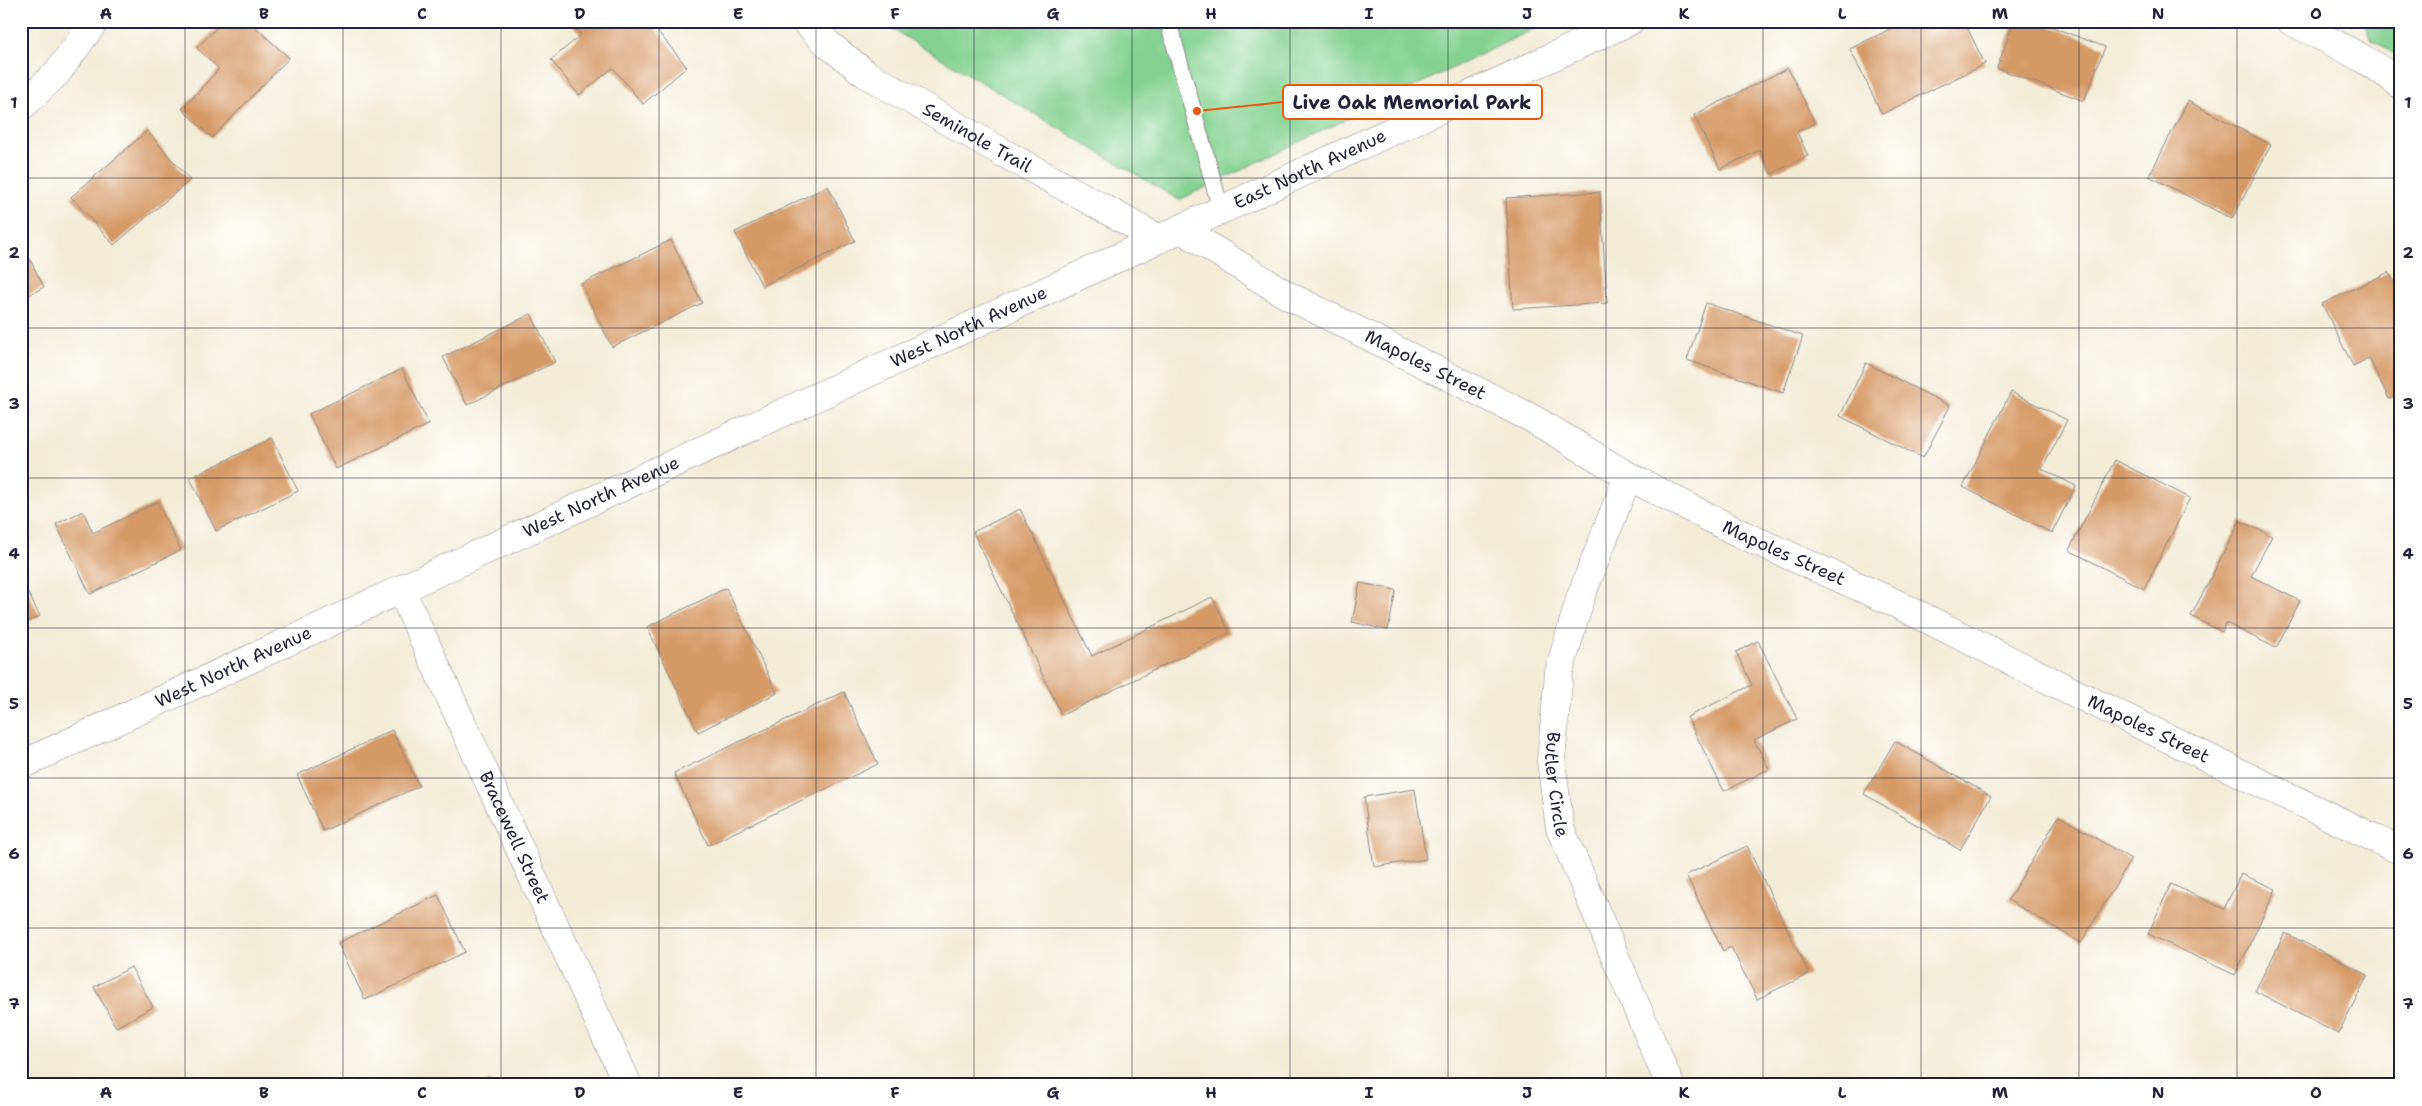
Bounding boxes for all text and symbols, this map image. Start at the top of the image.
text: A [100,3,112,24]
text: B [259,3,269,24]
text: C [417,3,427,24]
text: D [574,3,586,24]
text: E [733,3,743,24]
text: F [890,3,900,24]
text: G [1047,3,1060,24]
text: H [1205,3,1217,24]
text: I [1365,3,1374,24]
text: J [1522,3,1532,24]
text: K [1679,3,1690,24]
text: L [1838,3,1847,24]
text: M [1992,3,2009,24]
text: N [2152,3,2164,24]
text: O [2310,3,2322,24]
callout: Live Oak Memorial Park [1283,85,1542,119]
text: Live Oak Memorial Park [1292,90,1532,115]
text: 1 [10,92,18,113]
text: 1 [2404,92,2412,113]
street label: Seminole Trail [918,97,1036,178]
street label: East North Avenue [1230,123,1390,215]
text: 2 [8,242,20,263]
text: 2 [2402,242,2414,263]
street label: West North Avenue [886,280,1051,373]
street label: Mapoles Street [1361,324,1490,405]
text: 3 [8,393,20,414]
text: 3 [2402,393,2414,414]
street label: West North Avenue [519,450,683,543]
street label: Mapoles Street [1718,514,1849,591]
text: 4 [8,543,20,564]
text: 4 [2402,543,2414,564]
street label: West North Avenue [151,620,316,713]
street label: Mapoles Street [2084,689,2214,769]
text: 5 [9,693,19,714]
text: 5 [2403,693,2413,714]
street label: Butler Circle [1539,731,1575,841]
street label: Bracewell Street [474,767,555,907]
text: 6 [8,843,20,864]
text: 6 [2402,843,2414,864]
text: 7 [8,993,20,1014]
text: 7 [2402,993,2414,1014]
text: A [100,1082,112,1103]
text: B [259,1082,269,1103]
text: C [417,1082,427,1103]
text: D [574,1082,586,1103]
text: E [733,1082,743,1103]
text: F [890,1082,900,1103]
text: G [1047,1082,1060,1103]
text: H [1205,1082,1217,1103]
text: I [1365,1082,1374,1103]
text: J [1522,1082,1532,1103]
text: K [1679,1082,1690,1103]
text: L [1838,1082,1847,1103]
text: M [1992,1082,2009,1103]
text: N [2152,1082,2164,1103]
text: O [2310,1082,2322,1103]

